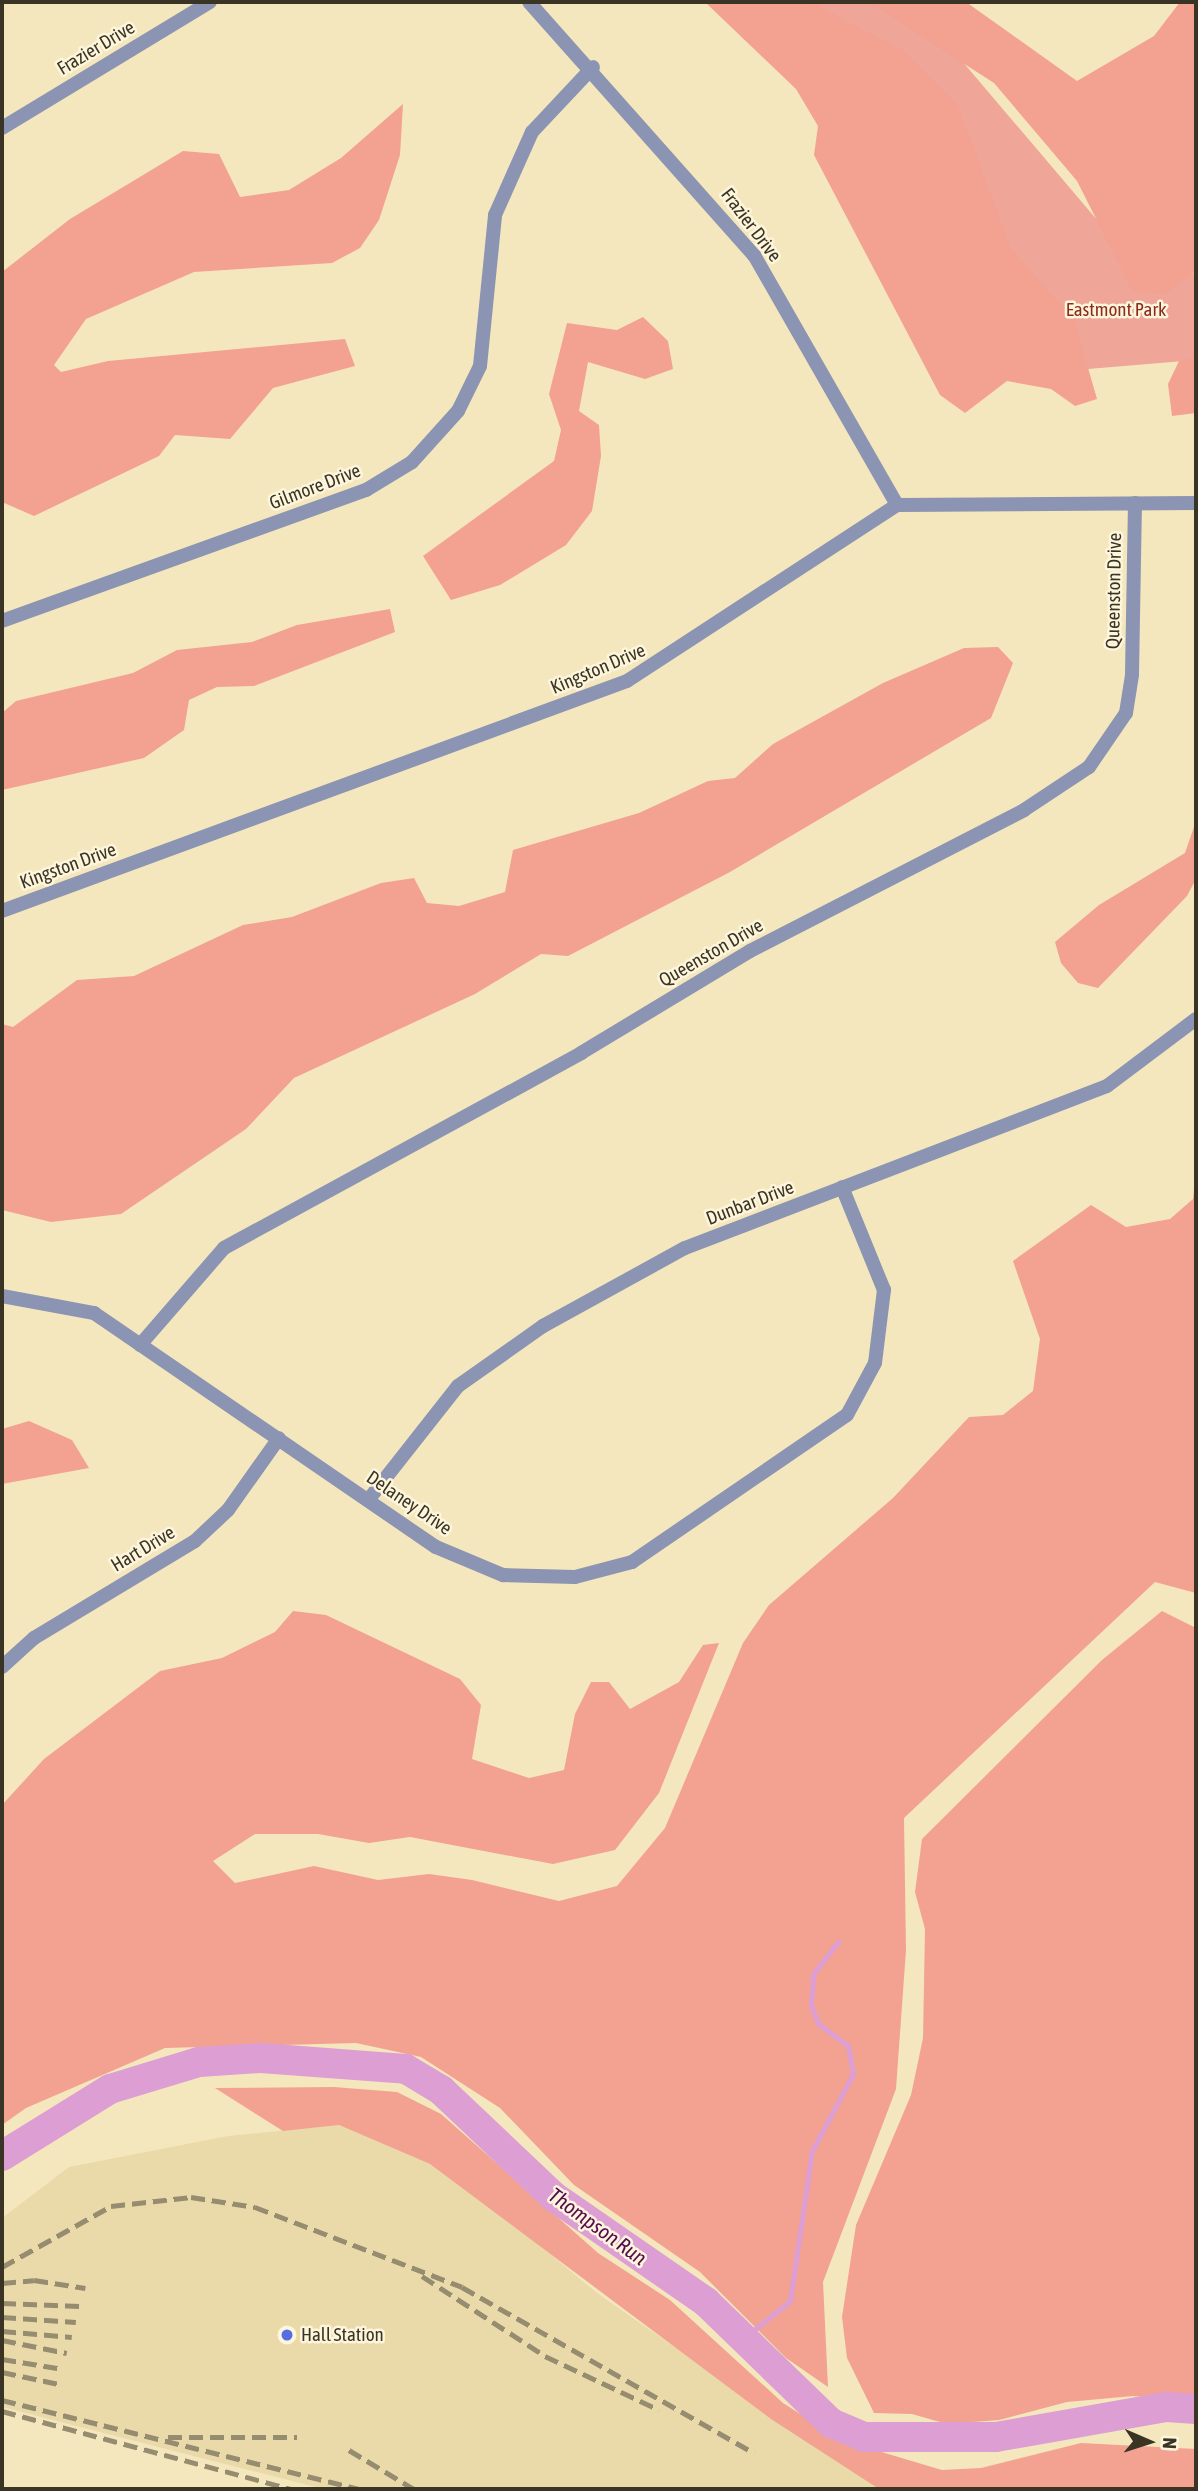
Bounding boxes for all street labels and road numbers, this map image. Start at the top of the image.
street label: Frazier Drive [53,16,139,80]
street label: Frazier Drive [716,184,786,266]
street label: Gilmore Drive [266,459,364,515]
street label: Queenston Drive [1102,533,1126,649]
street label: Kingston Drive [547,639,649,699]
street label: Kingston Drive [17,838,119,894]
street label: Queenston Drive [655,914,767,992]
street label: Dunbar Drive [703,1176,797,1230]
street label: Delaney Drive [362,1466,456,1540]
street label: Hart Drive [107,1521,179,1577]

